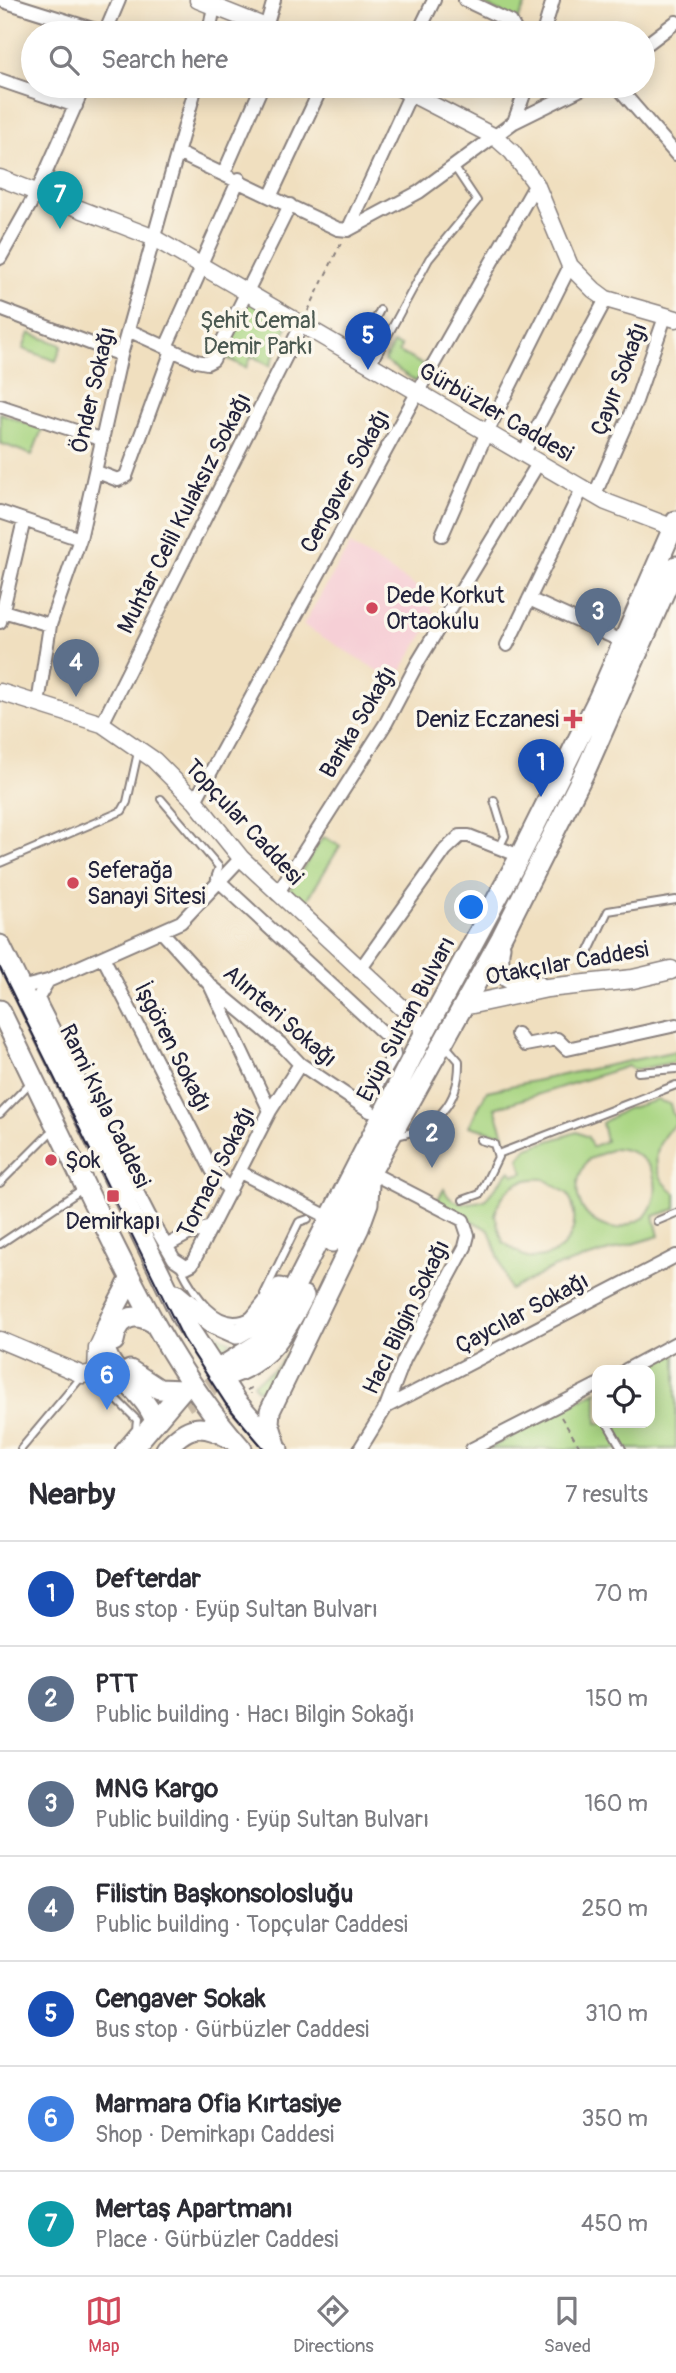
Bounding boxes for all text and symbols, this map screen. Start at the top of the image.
search box [21,21,655,98]
icon: search [45,41,83,79]
text: Search here [101,44,228,76]
pin: 7 [37,171,83,229]
park label: Şehit Cemal Demir Parkı [200,306,316,361]
pin: 5 [345,312,391,370]
street label: Çayır Sokağı [584,318,654,440]
street label: Önder Sokağı [64,324,122,456]
street label: Gürbüzler Caddesi [413,356,579,468]
street label: Muhtar Celil Kulaksız Sokağı [111,388,257,638]
street label: Cengaver Sokağı [294,404,396,558]
place label: Dede Korkut Ortaokulu [386,581,505,636]
pin: 3 [575,588,621,646]
marker: Dede Korkut Ortaokulu [364,600,380,616]
pin: 4 [53,639,99,697]
street label: Barika Sokağı [313,661,403,783]
place label: Deniz Eczanesi [415,705,559,734]
marker: Deniz Eczanesi [565,711,581,727]
pin: 1 [518,739,564,797]
street label: Topçular Caddesi [178,753,310,891]
place label: Seferağa Sanayi Sitesi [87,856,206,911]
marker: Seferağa Sanayi Sitesi [65,875,81,891]
your location [454,890,488,924]
street label: Eyüp Sultan Bulvarı [350,931,462,1107]
street label: Otakçılar Caddesi [483,934,651,992]
street label: Alınteri Sokağı [217,959,343,1073]
street label: İşgören Sokağı [128,977,218,1117]
street label: Rami Kışla Caddesi [53,1019,157,1193]
street label: Tornacı Sokağı [171,1102,261,1242]
pin: 2 [409,1110,455,1168]
place label: Şok [65,1146,101,1175]
marker: Şok [43,1152,59,1168]
marker: Demirkapı [105,1188,121,1204]
place label: Demirkapı [65,1207,161,1236]
street label: Hacı Bilgin Sokağı [356,1235,456,1399]
street label: Çaycılar Sokağı [451,1266,593,1360]
pin: 6 [84,1352,130,1410]
map controls [592,1365,655,1428]
button: locate [592,1365,655,1428]
text: Nearby [28,1476,115,1513]
text: 7 results [565,1480,648,1509]
text: Defterdar [95,1563,201,1595]
text: 1 [47,1579,56,1608]
text: 70 m [595,1579,648,1608]
text: Bus stop · Eyüp Sultan Bulvarı [95,1595,378,1624]
text: PTT [95,1668,138,1700]
text: 2 [45,1684,57,1713]
text: 150 m [585,1684,648,1713]
text: Public building · Hacı Bilgin Sokağı [95,1700,415,1729]
text: MNG Kargo [95,1773,218,1805]
text: 3 [45,1789,57,1818]
text: 160 m [584,1789,648,1818]
text: Public building · Eyüp Sultan Bulvarı [95,1805,429,1834]
text: Filistin Başkonsolosluğu [95,1878,353,1910]
text: 4 [44,1894,58,1923]
text: 250 m [582,1894,648,1923]
text: Public building · Topçular Caddesi [95,1910,408,1939]
text: Cengaver Sokak [95,1983,266,2015]
text: 5 [45,1999,57,2028]
text: 310 m [585,1999,648,2028]
text: Bus stop · Gürbüzler Caddesi [95,2015,369,2044]
text: Marmara Ofia Kırtasiye [95,2088,341,2120]
text: 6 [44,2104,58,2133]
text: 350 m [582,2104,648,2133]
text: Shop · Demirkapı Caddesi [95,2120,334,2149]
text: Mertaş Apartmanı [95,2193,293,2225]
text: 7 [45,2209,57,2238]
text: 450 m [581,2209,648,2238]
text: Place · Gürbüzler Caddesi [95,2225,338,2254]
tab: Map [85,2292,123,2358]
tab: Directions [293,2292,374,2358]
tab: Saved [544,2292,591,2358]

